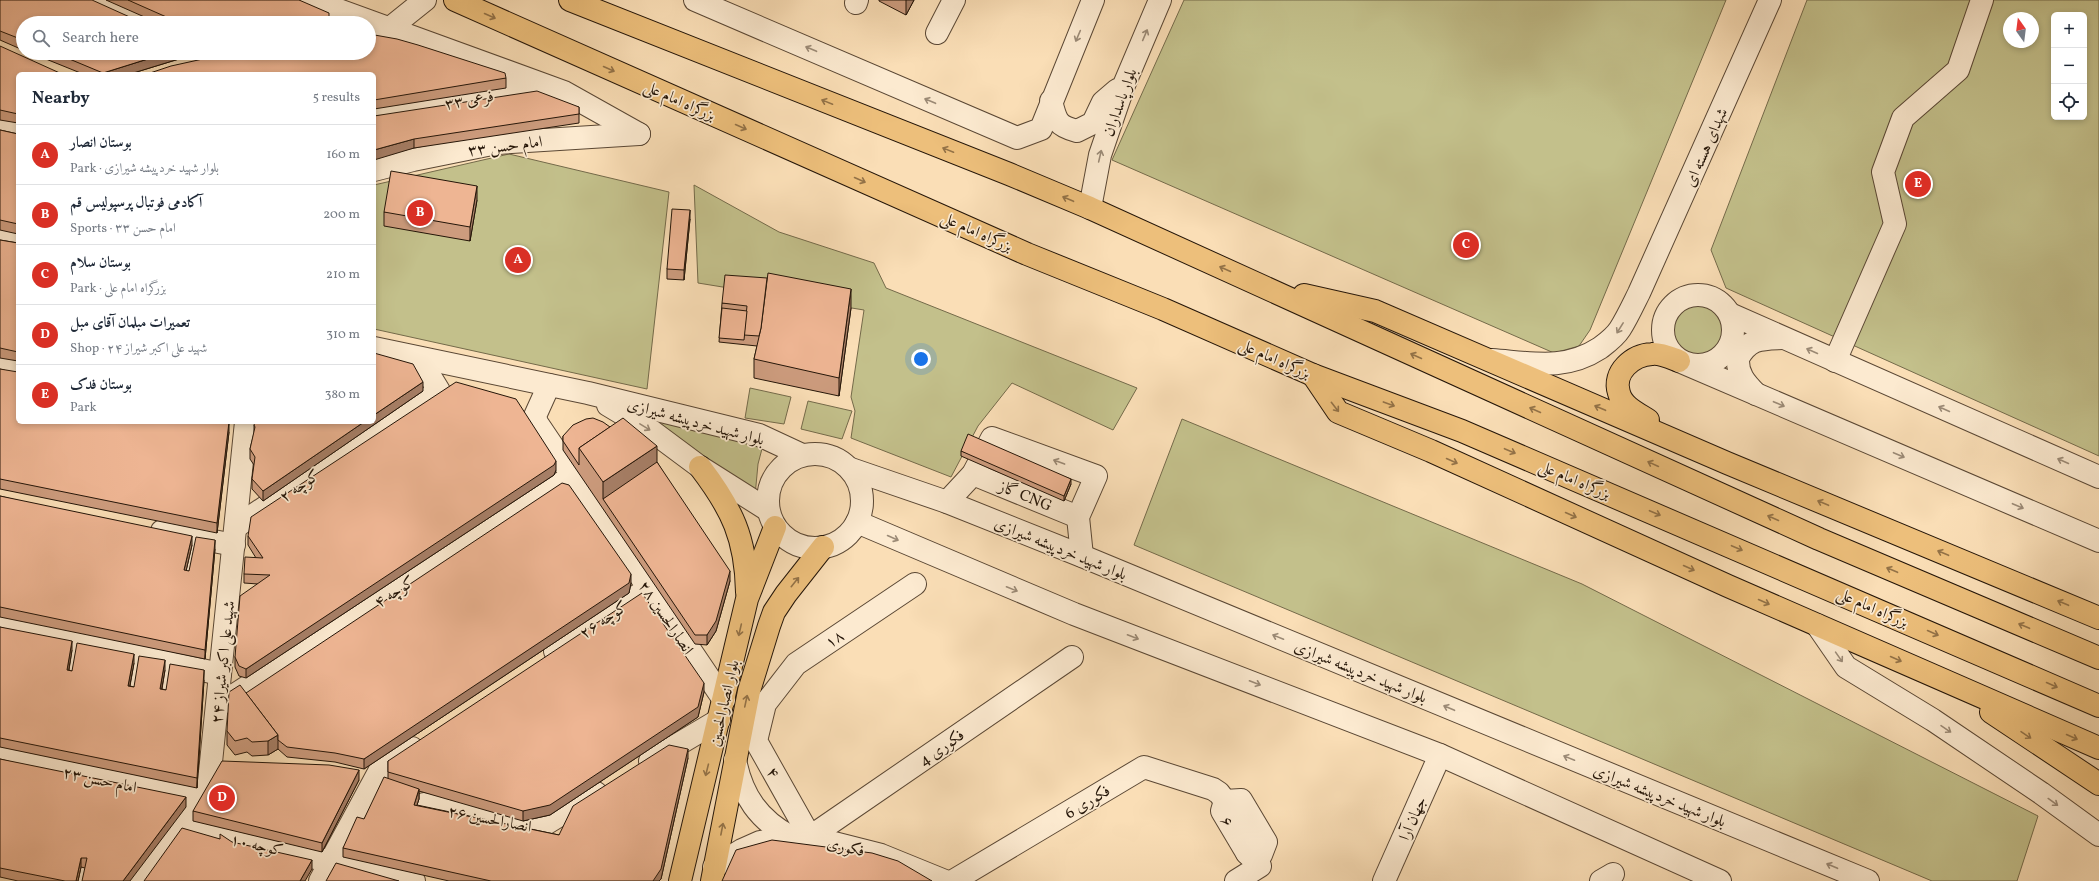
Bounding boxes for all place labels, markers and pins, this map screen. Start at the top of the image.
pin: E [1905,169,1931,199]
pin: B [407,198,433,228]
pin: C [1453,230,1479,260]
pin: A [505,245,531,275]
pin: D [209,783,235,813]

